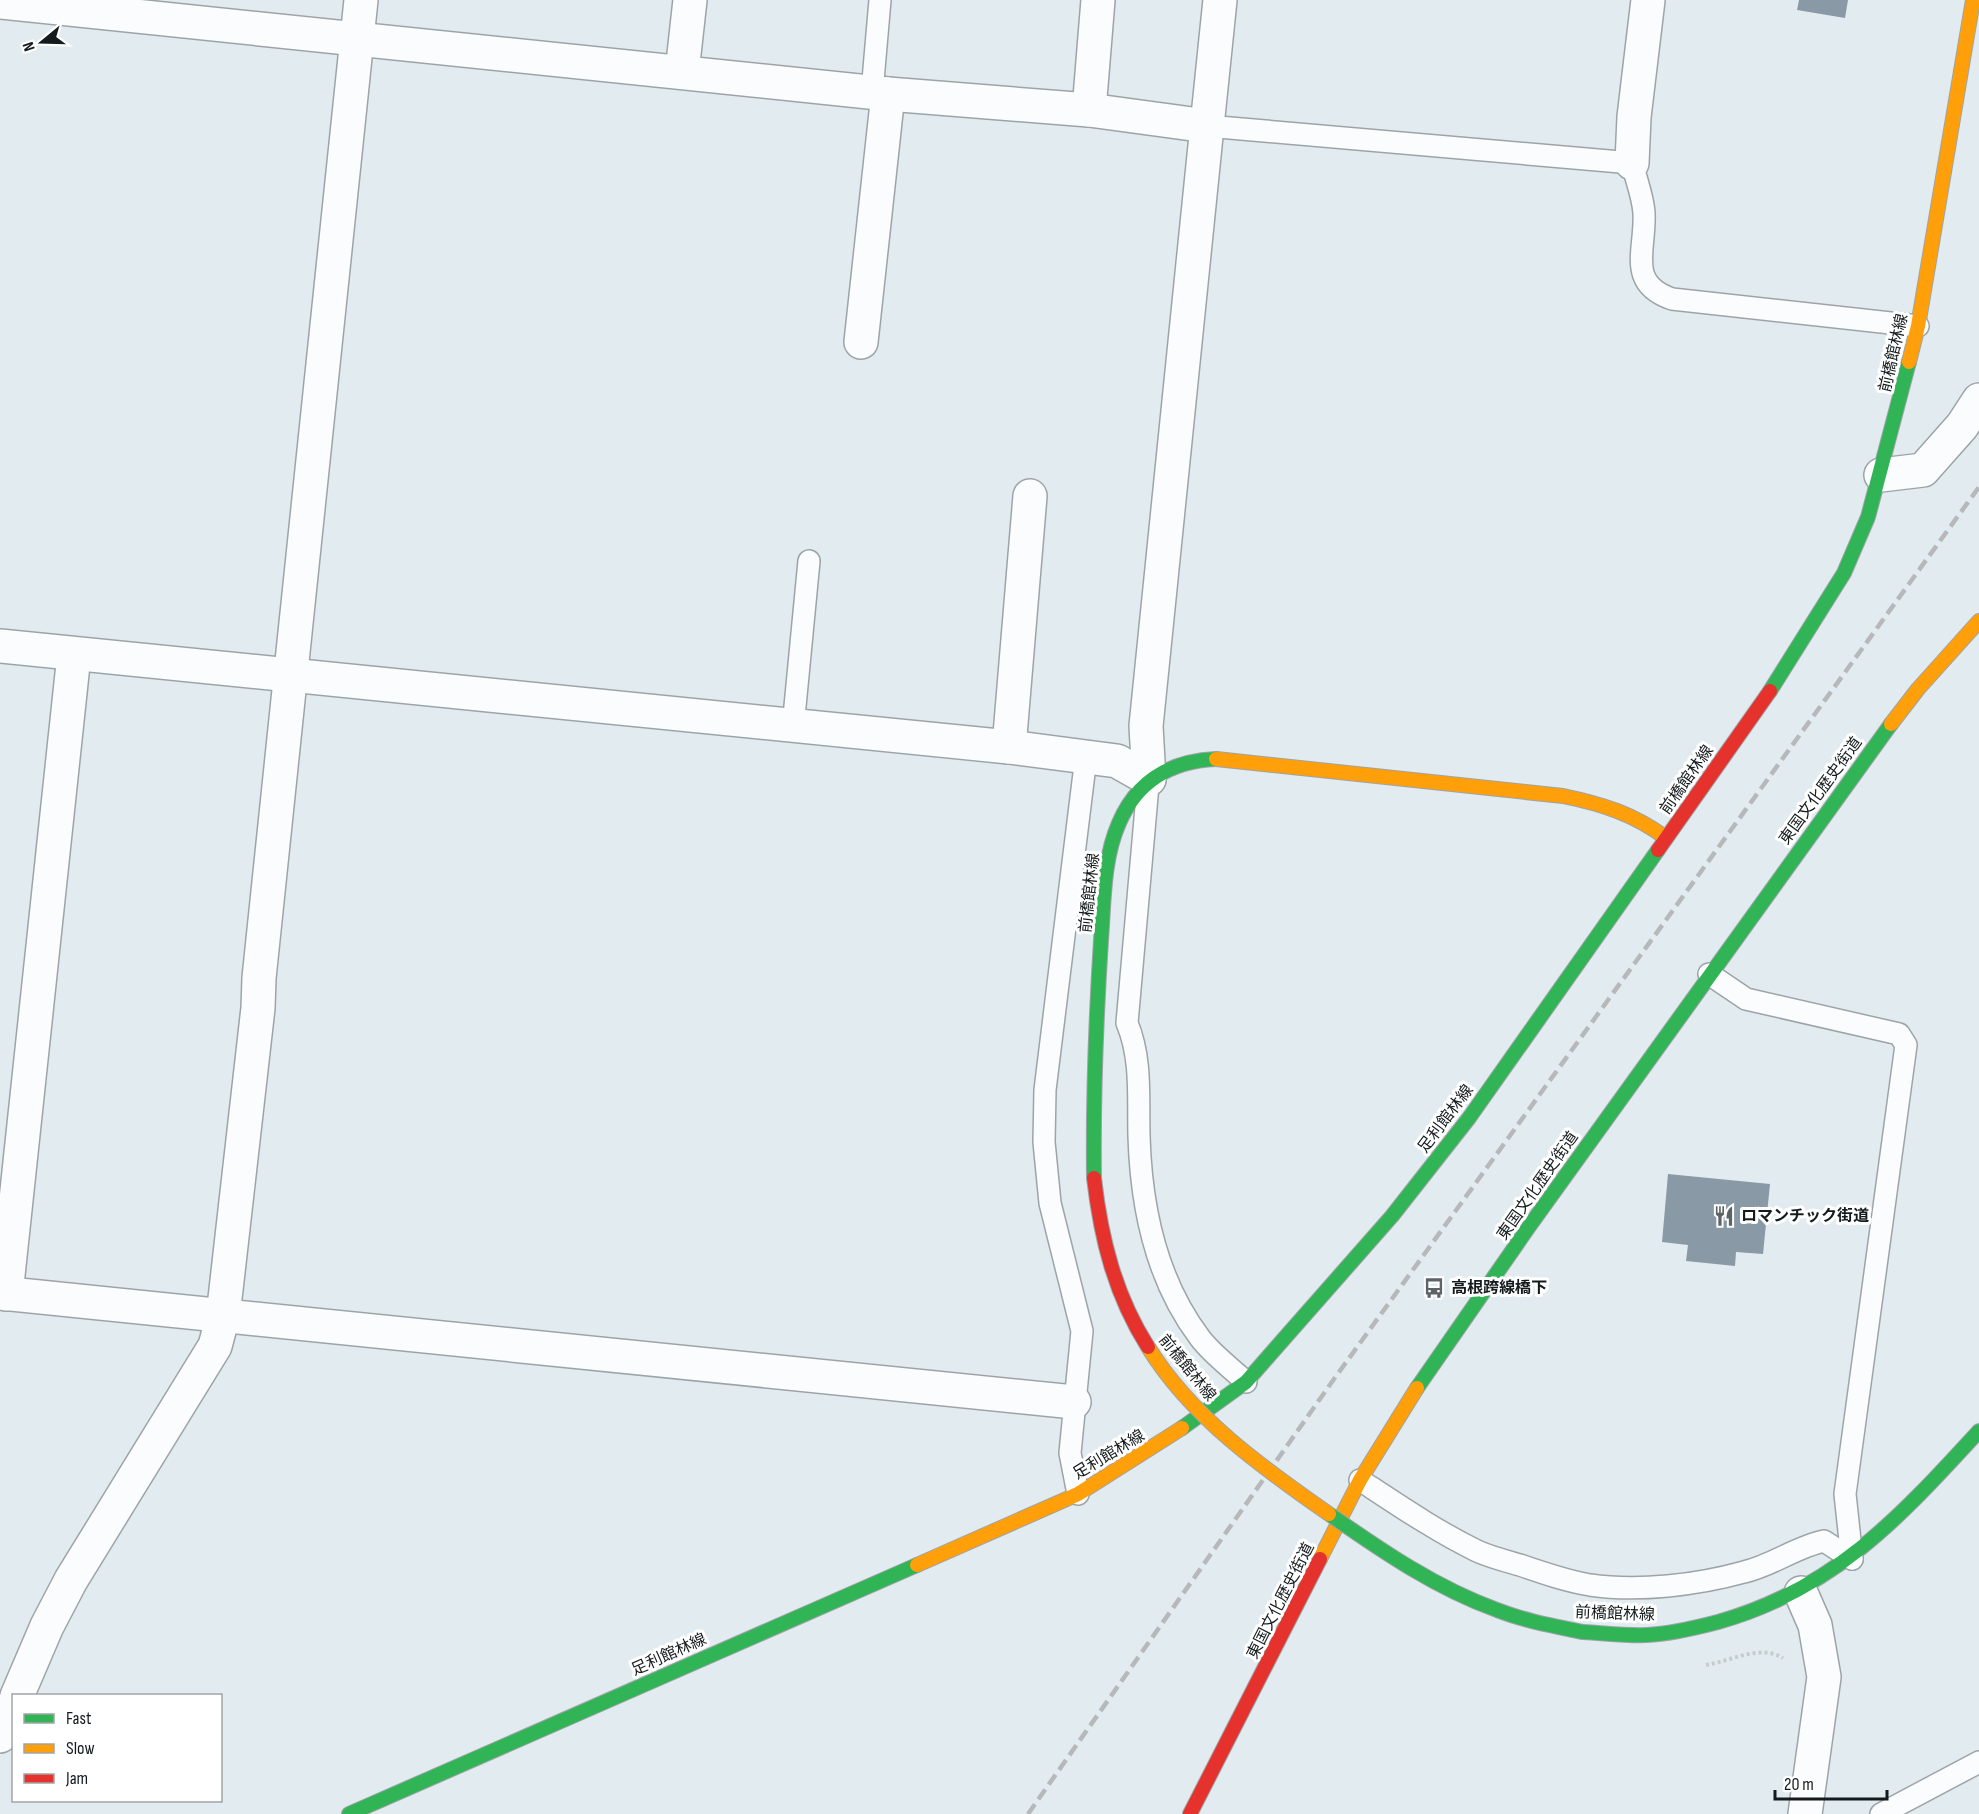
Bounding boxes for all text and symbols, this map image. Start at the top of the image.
north arrow [12,12,72,72]
text: N [19,39,40,54]
street label: 前橋館林線 [1876,312,1912,394]
street label: 東国文化歴史街道 [1776,734,1866,848]
street label: 前橋館林線 [1656,742,1718,818]
street label: 前橋館林線 [1076,852,1104,934]
street label: 足利館林線 [1414,1081,1478,1157]
street label: 東国文化歴史街道 [1494,1128,1582,1244]
restaurant icon: ロマンチック街道 [1712,1204,1736,1228]
place label: ロマンチック街道 [1741,1207,1869,1226]
bus stop icon: 高根跨線橋下 [1422,1276,1446,1300]
place label: 高根跨線橋下 [1451,1279,1547,1298]
street label: 前橋館林線 [1154,1331,1220,1405]
street label: 足利館林線 [1070,1426,1148,1484]
street label: 東国文化歴史街道 [1243,1540,1319,1662]
street label: 前橋館林線 [1575,1603,1655,1625]
street label: 足利館林線 [629,1630,709,1680]
legend [12,1694,222,1802]
text: Fast [66,1708,92,1729]
text: Slow [66,1738,95,1759]
scale bar [1775,1763,1888,1801]
text: Jam [65,1768,88,1789]
text: 20 m [1784,1774,1814,1795]

